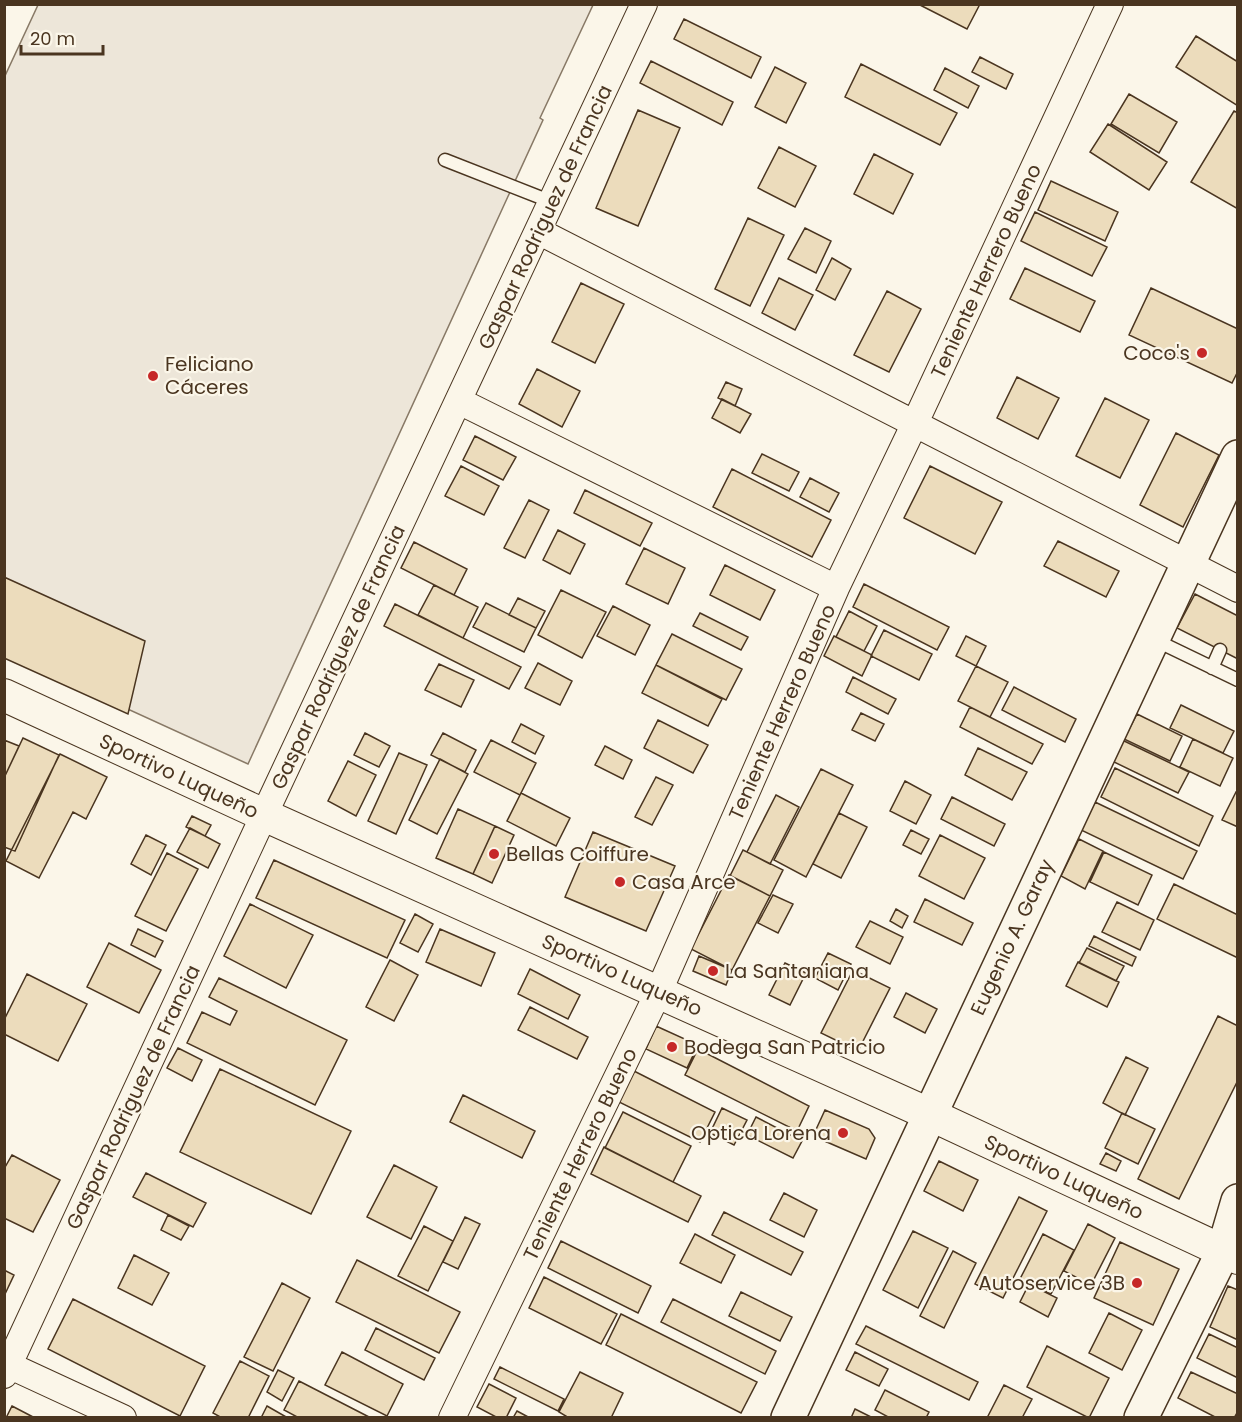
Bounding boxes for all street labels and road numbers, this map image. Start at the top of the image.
street label: Gaspar Rodriguez de Francia [471,80,619,354]
street label: Teniente Herrero Bueno [924,159,1048,383]
street label: Gaspar Rodriguez de Francia [264,520,412,794]
street label: Teniente Herrero Bueno [722,600,842,824]
street label: Sportivo Luqueño [95,727,263,825]
street label: Eugenio A. Garay [964,854,1060,1020]
street label: Sportivo Luqueño [537,927,707,1023]
street label: Gaspar Rodriguez de Francia [59,960,207,1234]
street label: Teniente Herrero Bueno [516,1043,644,1265]
street label: Sportivo Luqueño [980,1128,1148,1226]

